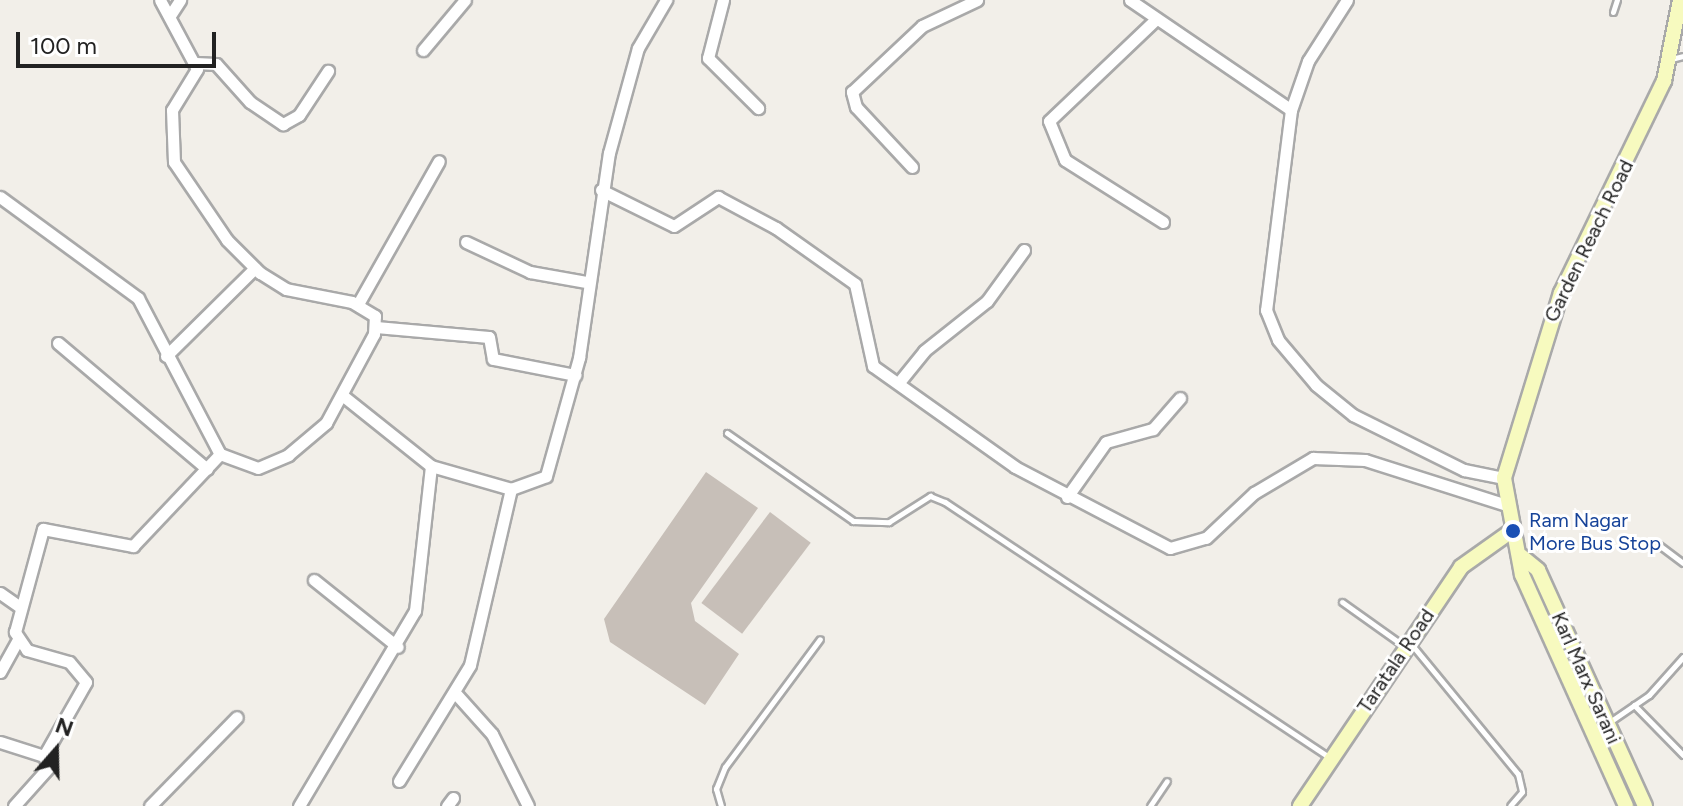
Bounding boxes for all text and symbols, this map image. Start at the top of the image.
scale bar [20,16,220,66]
text: 100 m [30,31,97,60]
street label: Garden Reach Road [1539,156,1639,326]
place label: Ram Nagar More Bus Stop [1529,508,1661,555]
marker: Ram Nagar More Bus Stop [1504,522,1522,540]
street label: Taratala Road [1352,604,1440,718]
street label: Karl Marx Sarani [1546,608,1626,748]
north arrow [16,710,96,790]
text: N [52,711,77,743]

